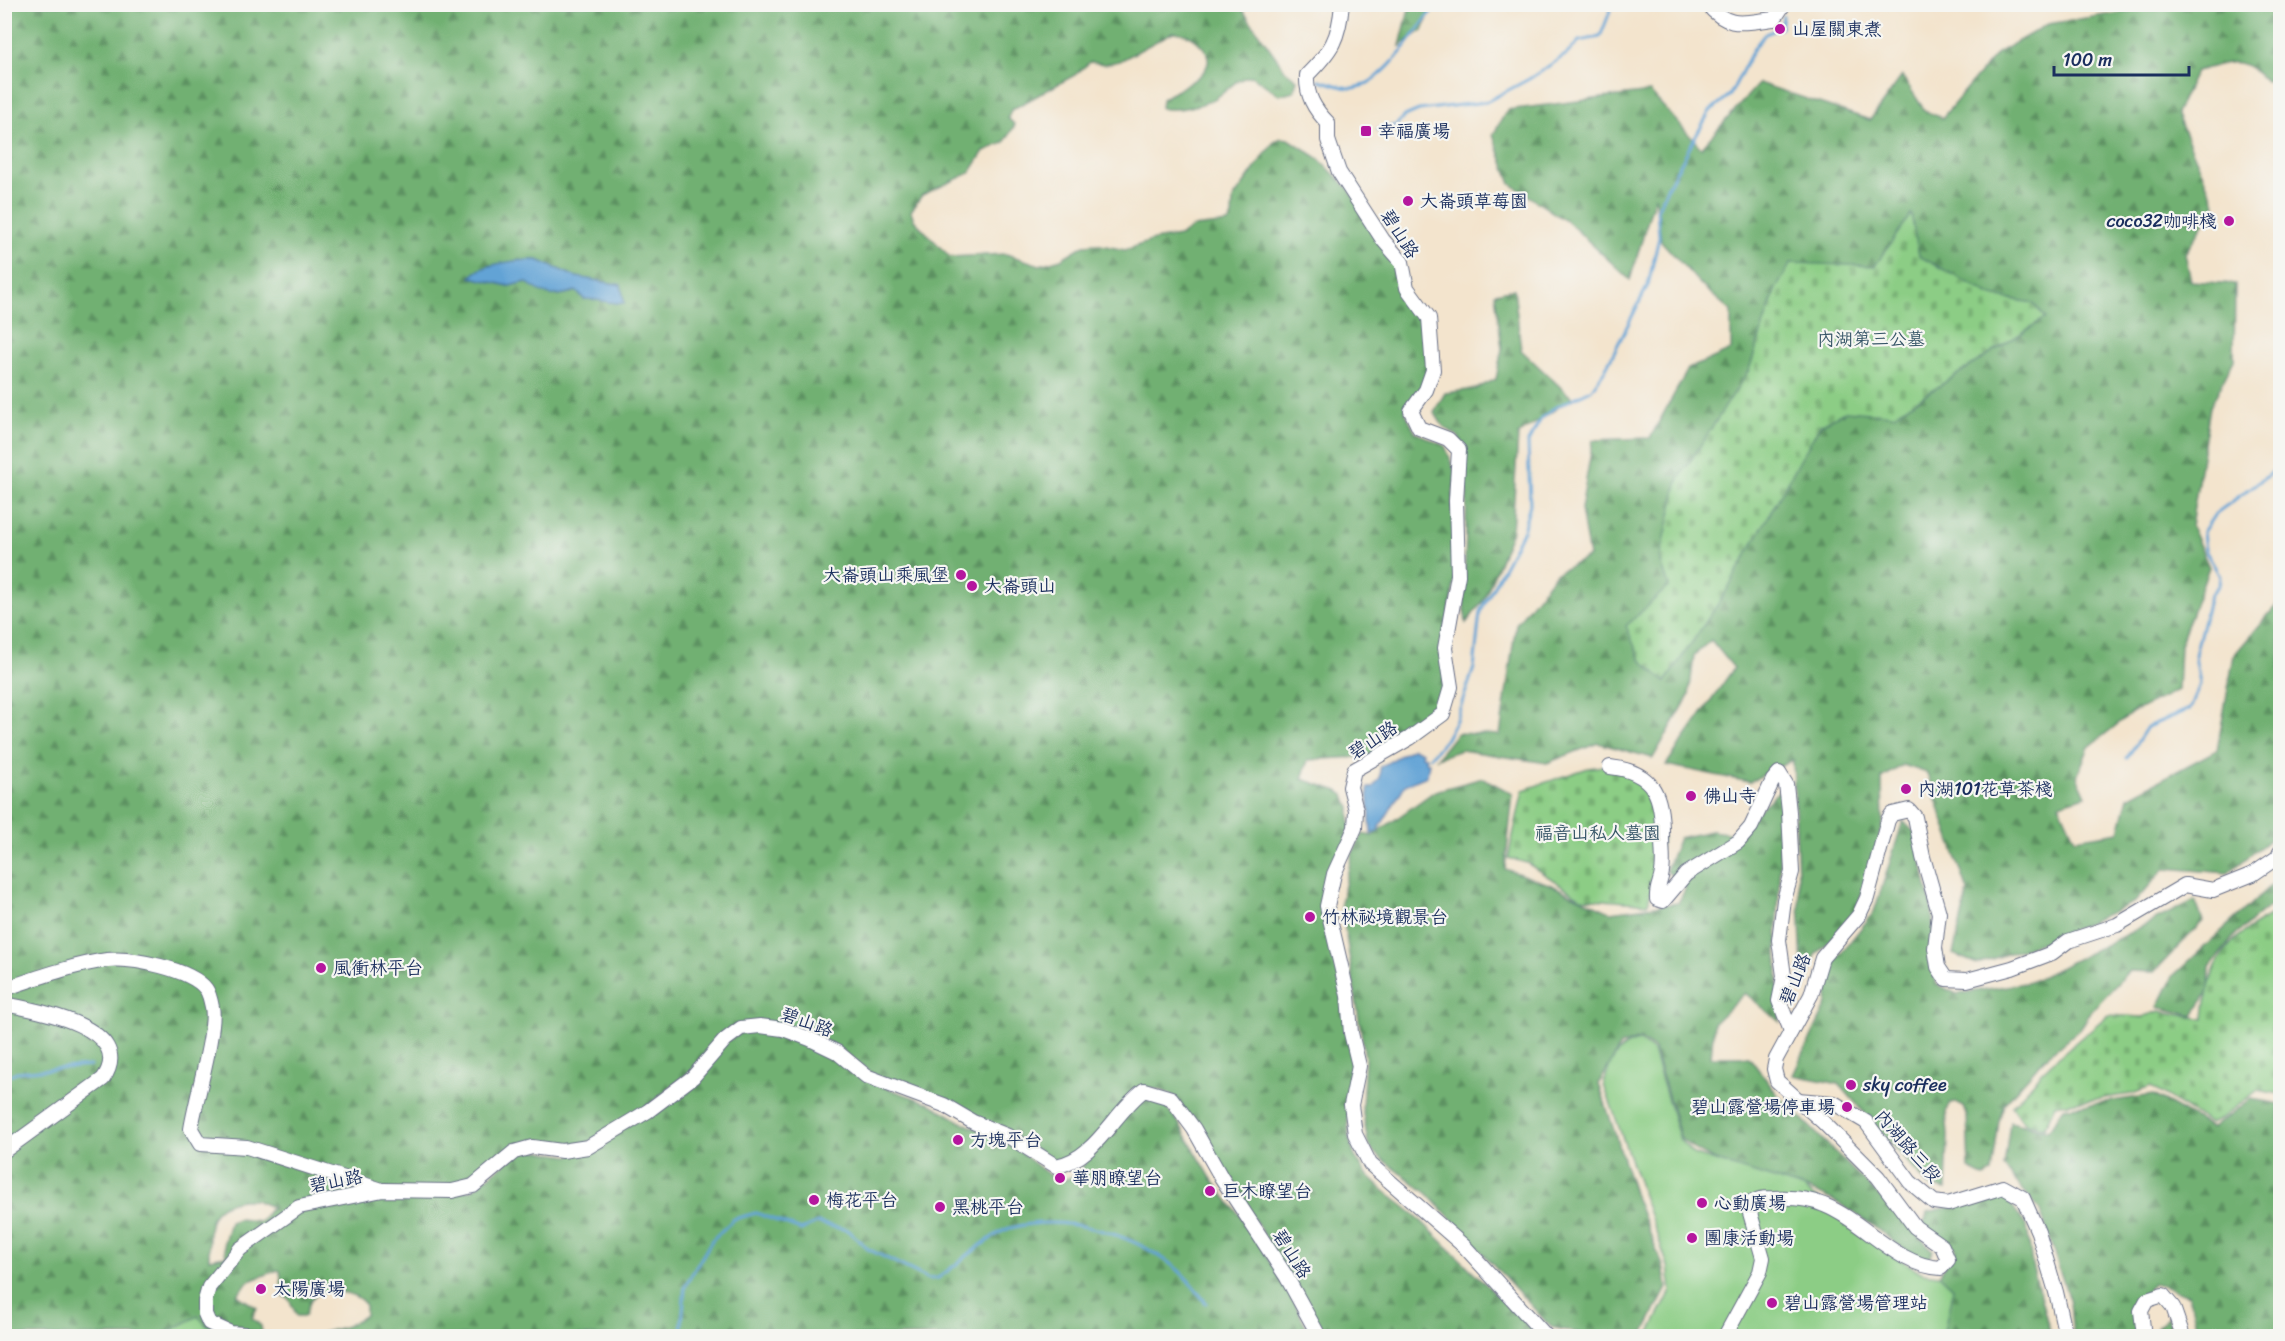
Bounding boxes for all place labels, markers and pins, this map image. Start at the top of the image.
place label: 山屋關東煮 [1792,13,1882,45]
marker: 山屋關東煮 [1773,22,1787,36]
place label: 幸福廣場 [1378,115,1450,147]
marker: 幸福廣場 [1359,124,1373,138]
place label: 大崙頭草莓園 [1420,185,1528,217]
marker: 大崙頭草莓園 [1401,194,1415,208]
place label: coco32咖啡棧 [2106,205,2217,237]
marker: coco32咖啡棧 [2222,214,2236,228]
place label: 大崙頭山乘風堡 [823,559,949,591]
marker: 大崙頭山乘風堡 [954,568,968,582]
place label: 大崙頭山 [984,570,1056,602]
marker: 大崙頭山 [965,579,979,593]
place label: 內湖101花草茶棧 [1918,773,2053,805]
place label: 佛山寺 [1703,780,1757,812]
marker: 內湖101花草茶棧 [1899,782,1913,796]
marker: 佛山寺 [1684,789,1698,803]
place label: 竹林祕境觀景台 [1322,901,1448,933]
marker: 竹林祕境觀景台 [1303,910,1317,924]
place label: 風衝林平台 [333,952,423,984]
marker: 風衝林平台 [314,961,328,975]
place label: sky coffee [1862,1069,1947,1101]
marker: sky coffee [1844,1078,1858,1092]
place label: 碧山露營場停車場 [1691,1091,1835,1123]
marker: 碧山露營場停車場 [1840,1100,1854,1114]
place label: 方塊平台 [970,1124,1042,1156]
marker: 方塊平台 [951,1133,965,1147]
place label: 華朋瞭望台 [1072,1162,1162,1194]
marker: 華朋瞭望台 [1053,1171,1067,1185]
place label: 巨木瞭望台 [1222,1175,1312,1207]
place label: 梅花平台 [826,1184,898,1216]
marker: 巨木瞭望台 [1203,1184,1217,1198]
place label: 心動廣場 [1714,1187,1786,1219]
place label: 黑桃平台 [952,1191,1024,1223]
marker: 梅花平台 [807,1193,821,1207]
marker: 心動廣場 [1695,1196,1709,1210]
marker: 黑桃平台 [933,1200,947,1214]
place label: 團康活動場 [1704,1222,1794,1254]
marker: 團康活動場 [1685,1231,1699,1245]
place label: 太陽廣場 [273,1273,345,1305]
marker: 太陽廣場 [254,1282,268,1296]
place label: 碧山露營場管理站 [1784,1287,1928,1319]
marker: 碧山露營場管理站 [1765,1296,1779,1310]

